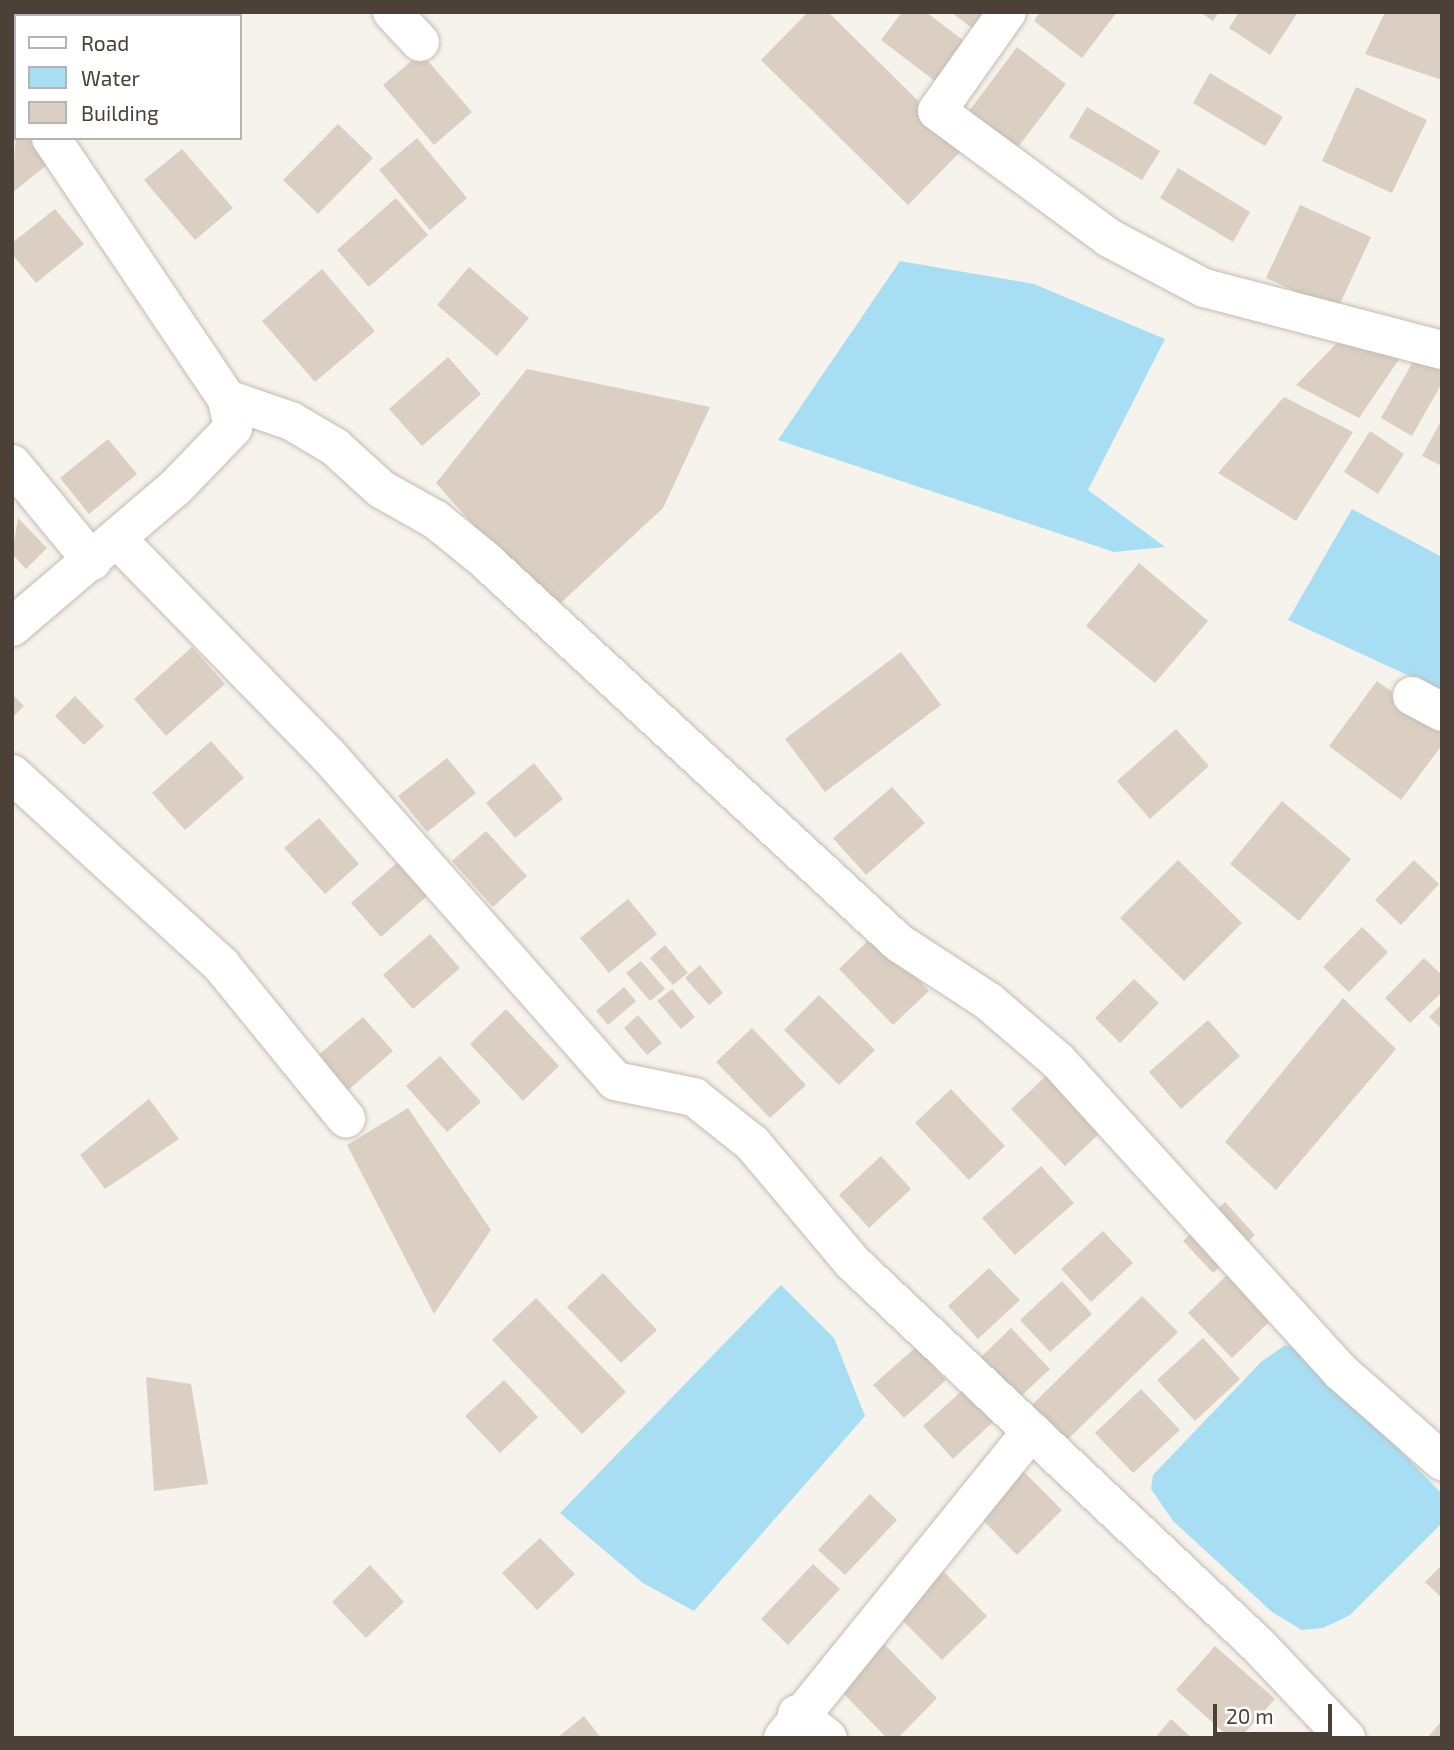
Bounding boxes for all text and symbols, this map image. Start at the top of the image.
legend [14,14,242,140]
text: Road [81,30,129,55]
text: Water [81,65,140,90]
text: Building [81,100,159,125]
scale bar [1216,1690,1335,1734]
text: 20 m [1226,1703,1274,1728]

